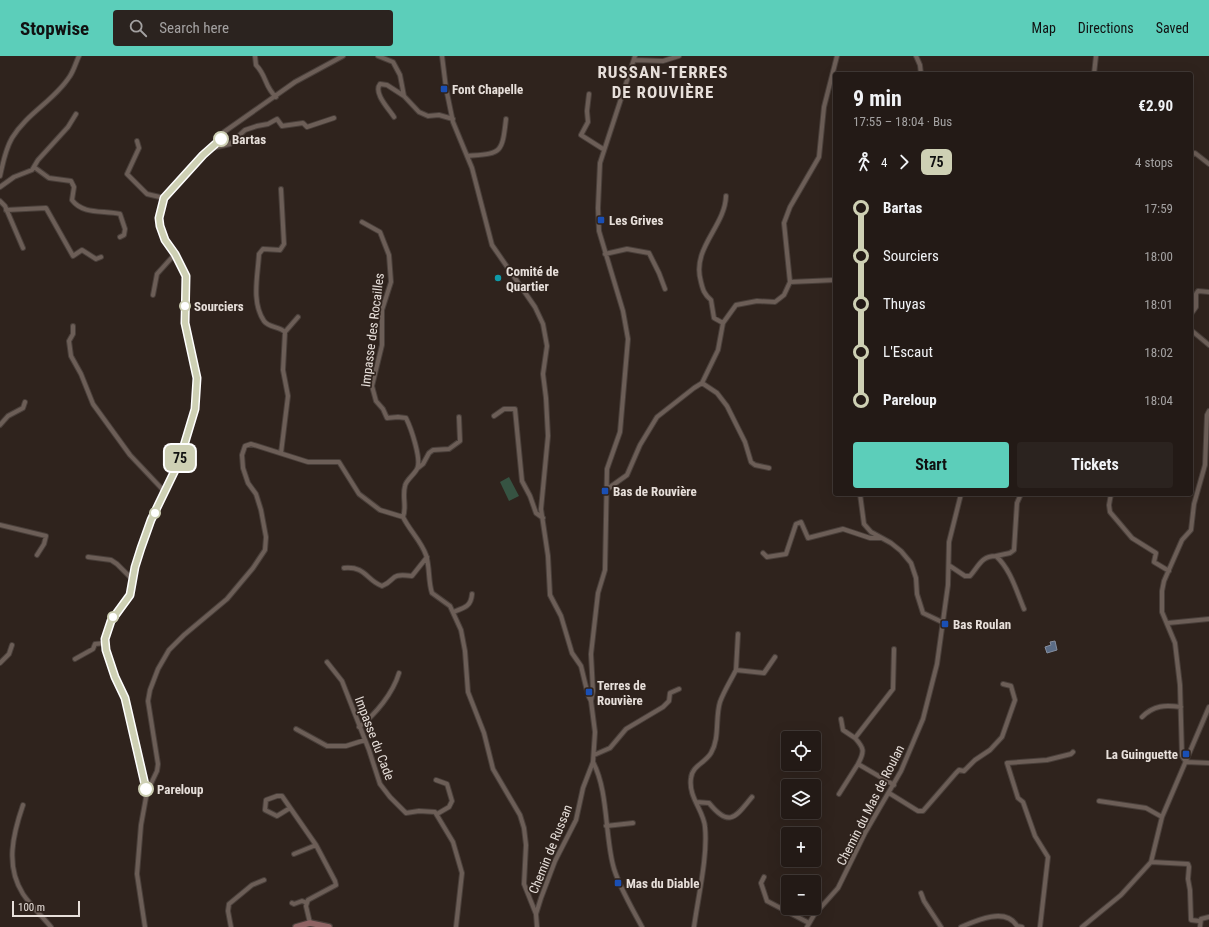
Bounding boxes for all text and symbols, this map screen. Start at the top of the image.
search box [113,10,393,46]
text: Stopwise [20,17,89,40]
icon: search [127,17,149,39]
text: Search here [159,19,229,37]
text: Map [1032,20,1056,36]
text: Directions [1078,20,1134,36]
text: Saved [1156,20,1189,36]
district label: RUSSAN-TERRES DE ROUVIÈRE [597,62,729,102]
place label: Font Chapelle [452,82,523,97]
marker: Font Chapelle [439,84,449,94]
text: 9 min [853,86,902,111]
text: €2.90 [1138,97,1173,115]
text: 17:55 – 18:04 · Bus [853,114,952,129]
marker: Bartas [213,131,229,147]
place label: Bartas [232,132,266,147]
icon: walk [853,151,875,173]
icon: forward [893,151,915,173]
text: 75 [929,154,944,170]
text: 4 [881,155,887,170]
text: 4 stops [1135,155,1173,170]
text: Bartas [883,199,922,217]
text: 17:59 [1144,201,1173,216]
place label: Les Grives [609,213,664,228]
marker: Les Grives [596,215,606,225]
text: Sourciers [883,247,939,265]
text: 18:00 [1144,249,1173,264]
place label: Comité de Quartier [506,264,559,294]
street label: Impasse des Rocailles [358,272,387,388]
marker: Comité de Quartier [493,273,503,283]
text: Thuyas [883,295,925,313]
text: 18:01 [1144,297,1173,312]
place label: Sourciers [194,299,244,314]
marker: Sourciers [179,300,191,312]
text: L'Escaut [883,343,933,361]
text: 18:02 [1144,345,1173,360]
text: Pareloup [883,391,937,409]
text: 18:04 [1144,393,1173,408]
button: Start [853,442,1009,488]
button: Tickets [1017,442,1173,488]
line badge: 75 [162,445,198,471]
text: 75 [173,450,187,466]
place label: Bas de Rouvière [613,484,697,499]
marker: Bas de Rouvière [600,486,610,496]
unlabelled marker [149,507,161,519]
unlabelled marker [107,611,119,623]
place label: Bas Roulan [953,617,1011,632]
marker: Bas Roulan [940,619,950,629]
place label: Terres de Rouvière [597,678,646,708]
marker: Terres de Rouvière [584,687,594,697]
street label: Impasse du Cade [352,694,397,782]
map controls [781,731,821,915]
button: locate [781,731,821,771]
street label: Chemin du Mas de Roulan [834,742,907,868]
place label: La Guinguette [1106,747,1178,762]
marker: La Guinguette [1181,749,1191,759]
button: layers [781,779,821,819]
marker: Pareloup [138,781,154,797]
place label: Pareloup [157,782,203,797]
street label: Chemin de Russan [526,802,575,896]
button: + [781,827,821,867]
button: − [781,875,821,915]
place label: Mas du Diable [626,876,699,891]
marker: Mas du Diable [613,878,623,888]
scale bar [12,899,80,918]
text: 100 m [18,901,45,914]

